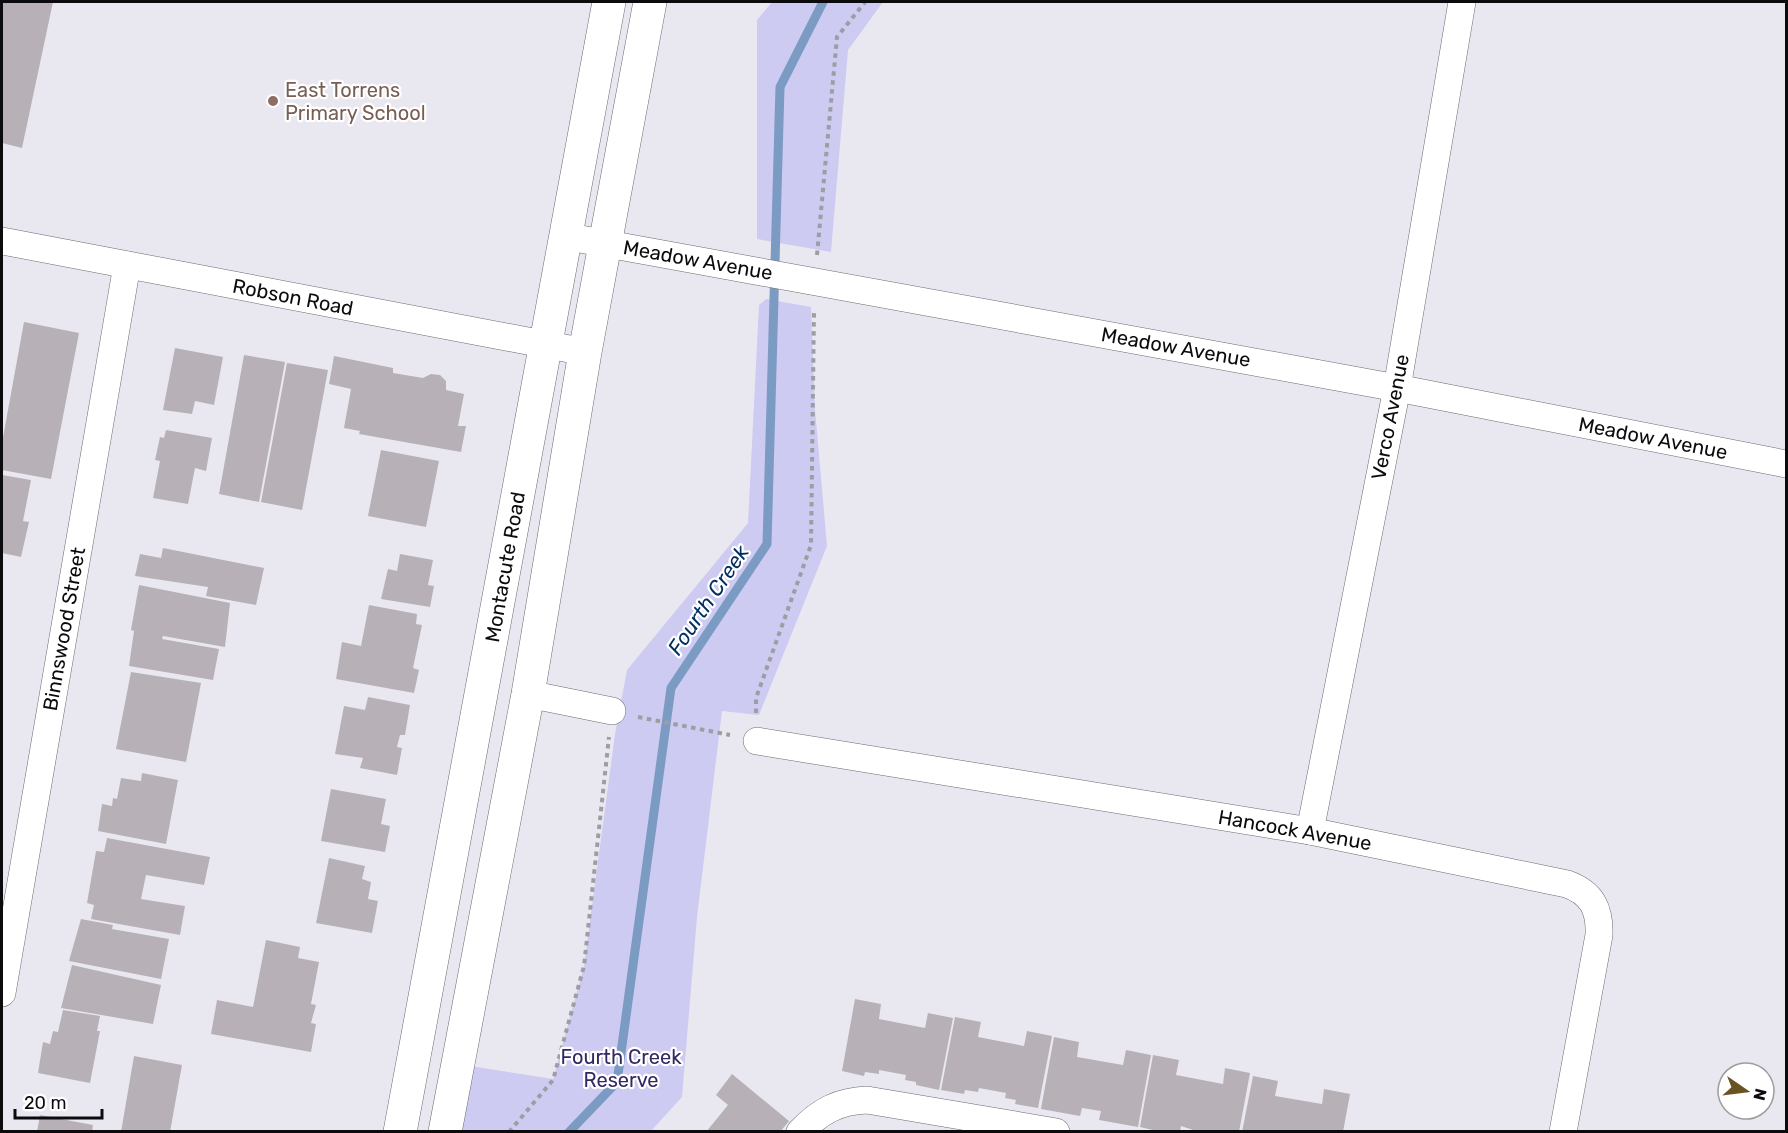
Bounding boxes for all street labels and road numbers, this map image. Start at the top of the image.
street label: Meadow Avenue [621,235,775,285]
street label: Robson Road [231,274,355,320]
street label: Meadow Avenue [1099,322,1253,372]
street label: Verco Avenue [1366,352,1414,482]
street label: Meadow Avenue [1576,412,1730,464]
street label: Montacute Road [480,490,530,644]
street label: Binnswood Street [38,545,90,713]
street label: Hancock Avenue [1216,805,1374,855]

